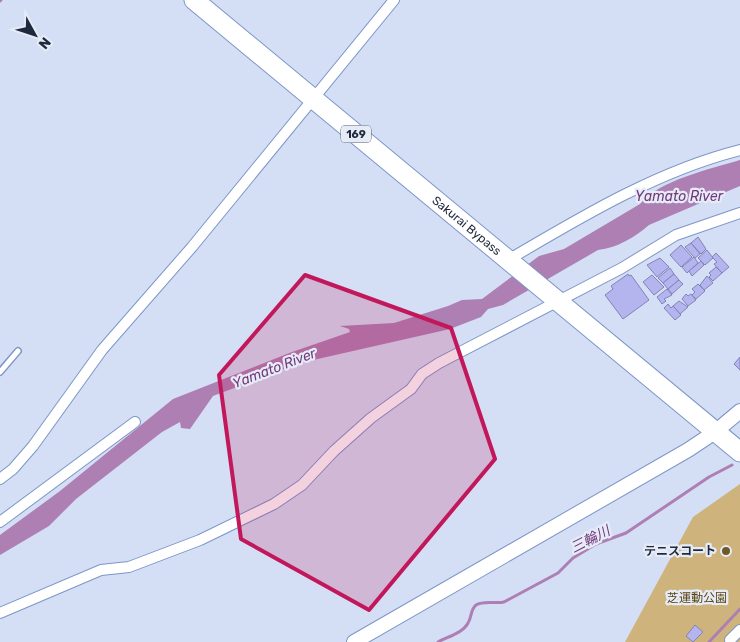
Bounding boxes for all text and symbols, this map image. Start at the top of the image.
north arrow [10,10,60,60]
text: N [35,34,54,52]
road number: 169 [341,126,371,142]
water label: Yamato River [635,188,724,205]
street label: Sakurai Bypass [429,193,504,258]
water label: Yamato River [230,345,319,392]
water label: 三輪川 [568,521,615,557]
place label: テニスコート [644,544,716,558]
marker: テニスコート [720,545,732,557]
park label: 芝運動公園 [667,591,727,605]

